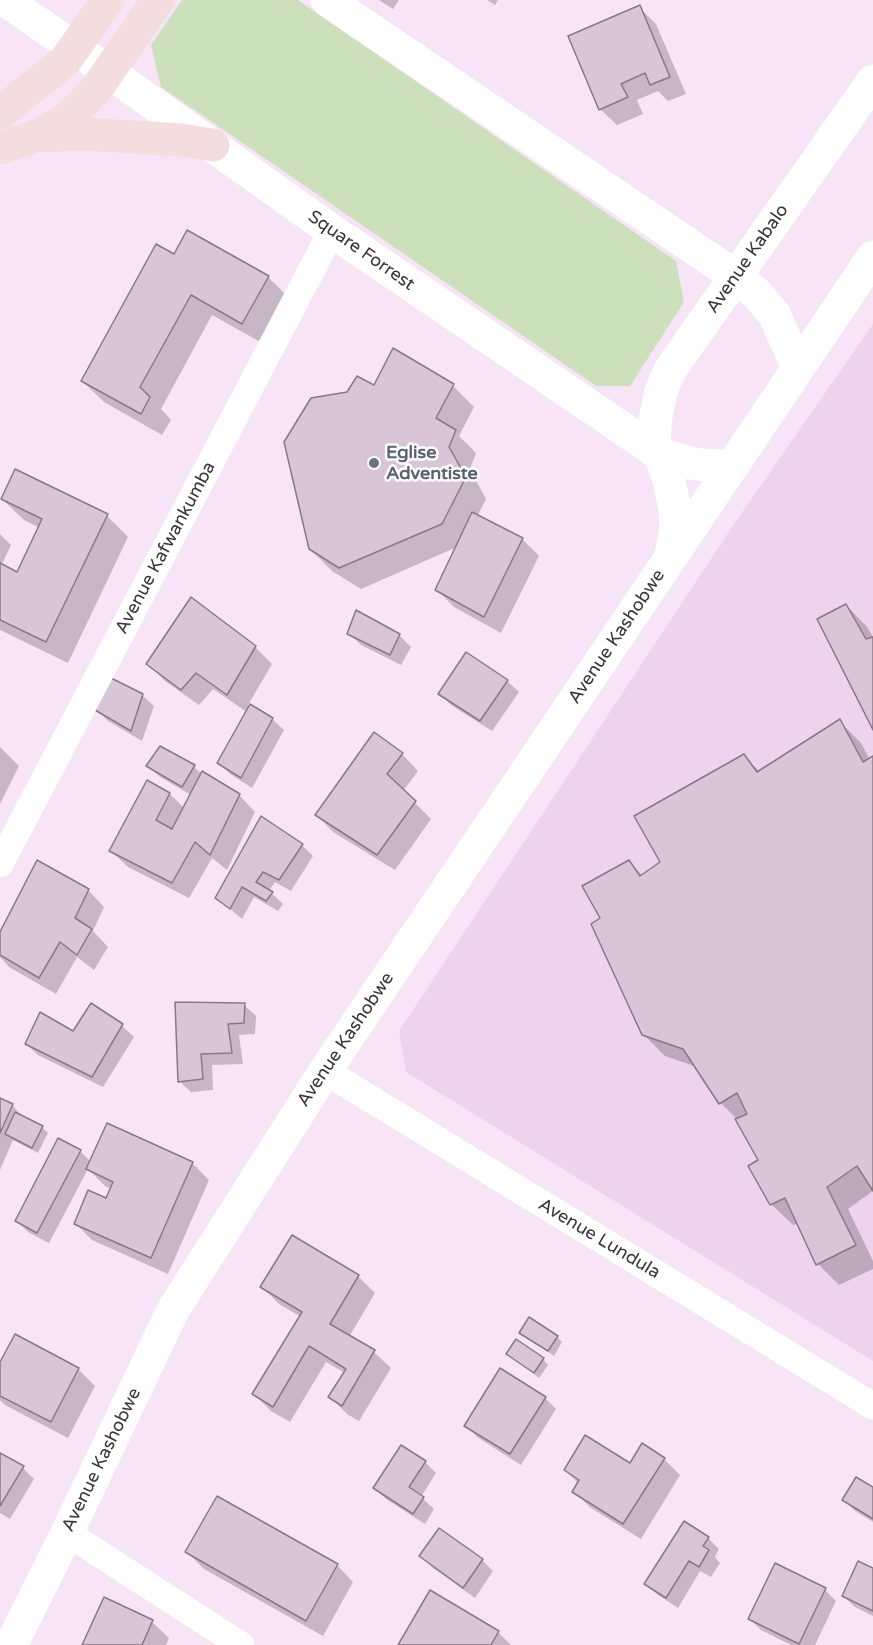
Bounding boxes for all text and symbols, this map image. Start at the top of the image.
street label: Avenue Kabalo [702,200,794,318]
street label: Square Forrest [303,206,419,296]
place label: Eglise Adventiste [386,442,478,484]
marker: Eglise Adventiste [367,456,381,470]
street label: Avenue Kafwankumba [111,458,221,638]
street label: Avenue Kashobwe [564,566,670,708]
street label: Avenue Kashobwe [293,969,399,1111]
street label: Avenue Lundula [534,1194,664,1284]
street label: Avenue Kashobwe [58,1385,146,1535]

